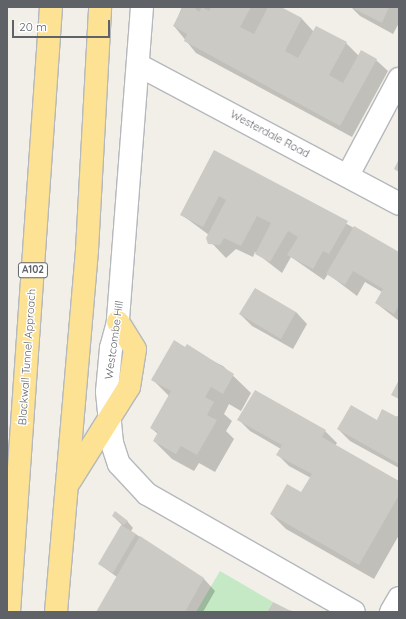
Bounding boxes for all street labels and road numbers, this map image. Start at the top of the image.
street label: Westerdale Road [228,108,312,160]
road number: A102 [17,262,49,278]
street label: Blackwall Tunnel Approach [16,288,38,426]
street label: Westcombe Hill [102,300,126,380]

